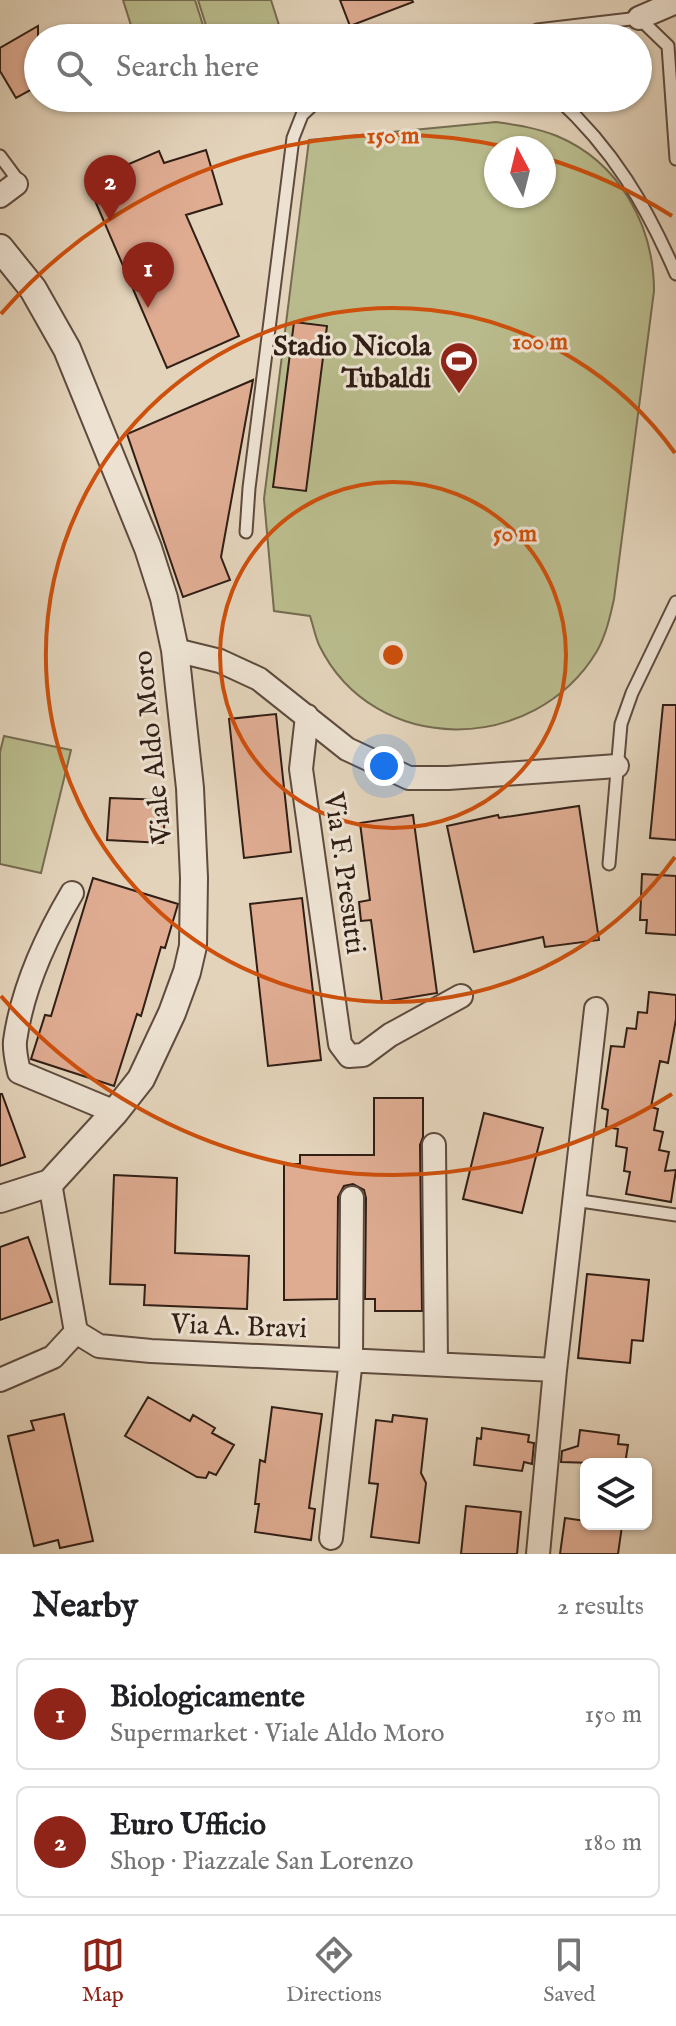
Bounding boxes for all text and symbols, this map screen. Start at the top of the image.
search box [24,24,652,112]
icon: search [52,46,96,90]
text: Search here [116,49,259,87]
text: 150 m [366,121,420,152]
north arrow [484,136,556,208]
pin: 2 [84,155,136,221]
pin: 1 [122,242,174,308]
text: 100 m [512,327,569,358]
place label: Stadio Nicola Tubaldi [273,330,432,397]
sports icon: Stadio Nicola Tubaldi [438,340,480,395]
text: 50 m [493,519,538,550]
centre of rings [379,641,407,669]
street label: Viale Aldo Moro [126,649,181,846]
your location [364,746,404,786]
street label: Via F. Presutti [315,789,372,957]
street label: Via A. Bravi [169,1308,308,1347]
map controls [580,1458,652,1530]
button: layers [580,1458,652,1530]
text: Nearby [32,1585,138,1628]
text: 2 results [557,1590,644,1623]
text: Biologicamente [110,1679,305,1717]
text: 1 [55,1698,65,1731]
text: 150 m [584,1698,642,1731]
text: Supermarket · Viale Aldo Moro [110,1717,444,1750]
text: Euro Ufficio [110,1807,266,1845]
text: 2 [54,1826,66,1859]
text: 180 m [584,1826,642,1859]
text: Shop · Piazzale San Lorenzo [110,1845,414,1878]
tab: Map [81,1933,125,2009]
tab: Directions [286,1933,382,2009]
tab: Saved [543,1933,595,2009]

